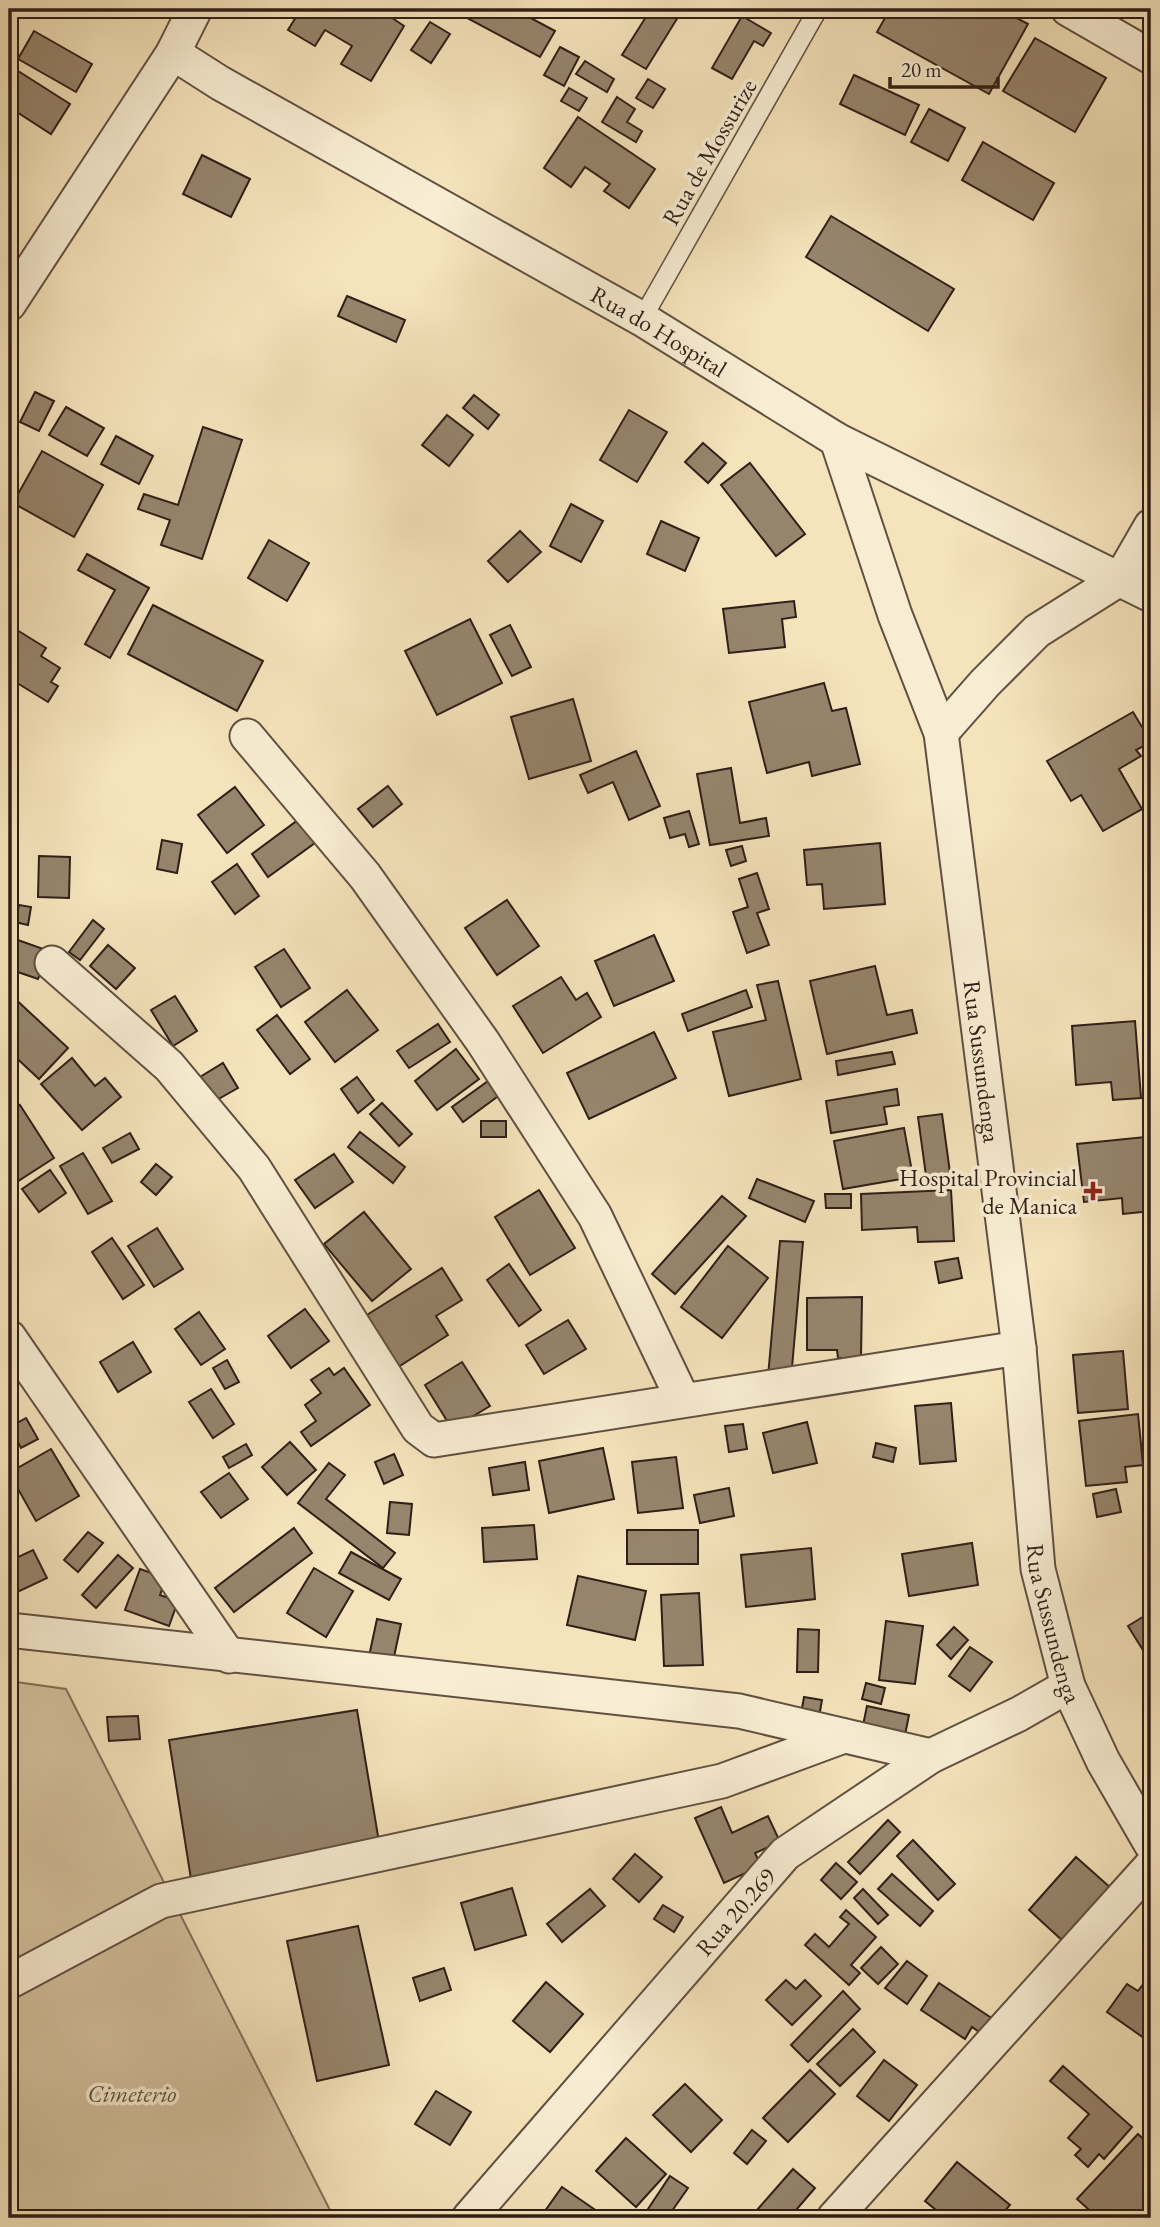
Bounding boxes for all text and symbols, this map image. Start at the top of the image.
scale bar [890,46,999,90]
text: 20 m [901,56,942,83]
street label: Rua de Mossurize [655,73,763,231]
street label: Rua do Hospital [586,278,733,384]
street label: Rua Sussundenga [957,978,1008,1145]
place label: Hospital Provincial de Manica [899,1162,1077,1221]
marker: Hospital Provincial de Manica [1083,1181,1103,1201]
street label: Rua Sussundenga [1020,1542,1089,1708]
street label: Rua 20.269 [688,1860,782,1962]
park label: Cimeterio [88,2078,176,2109]

